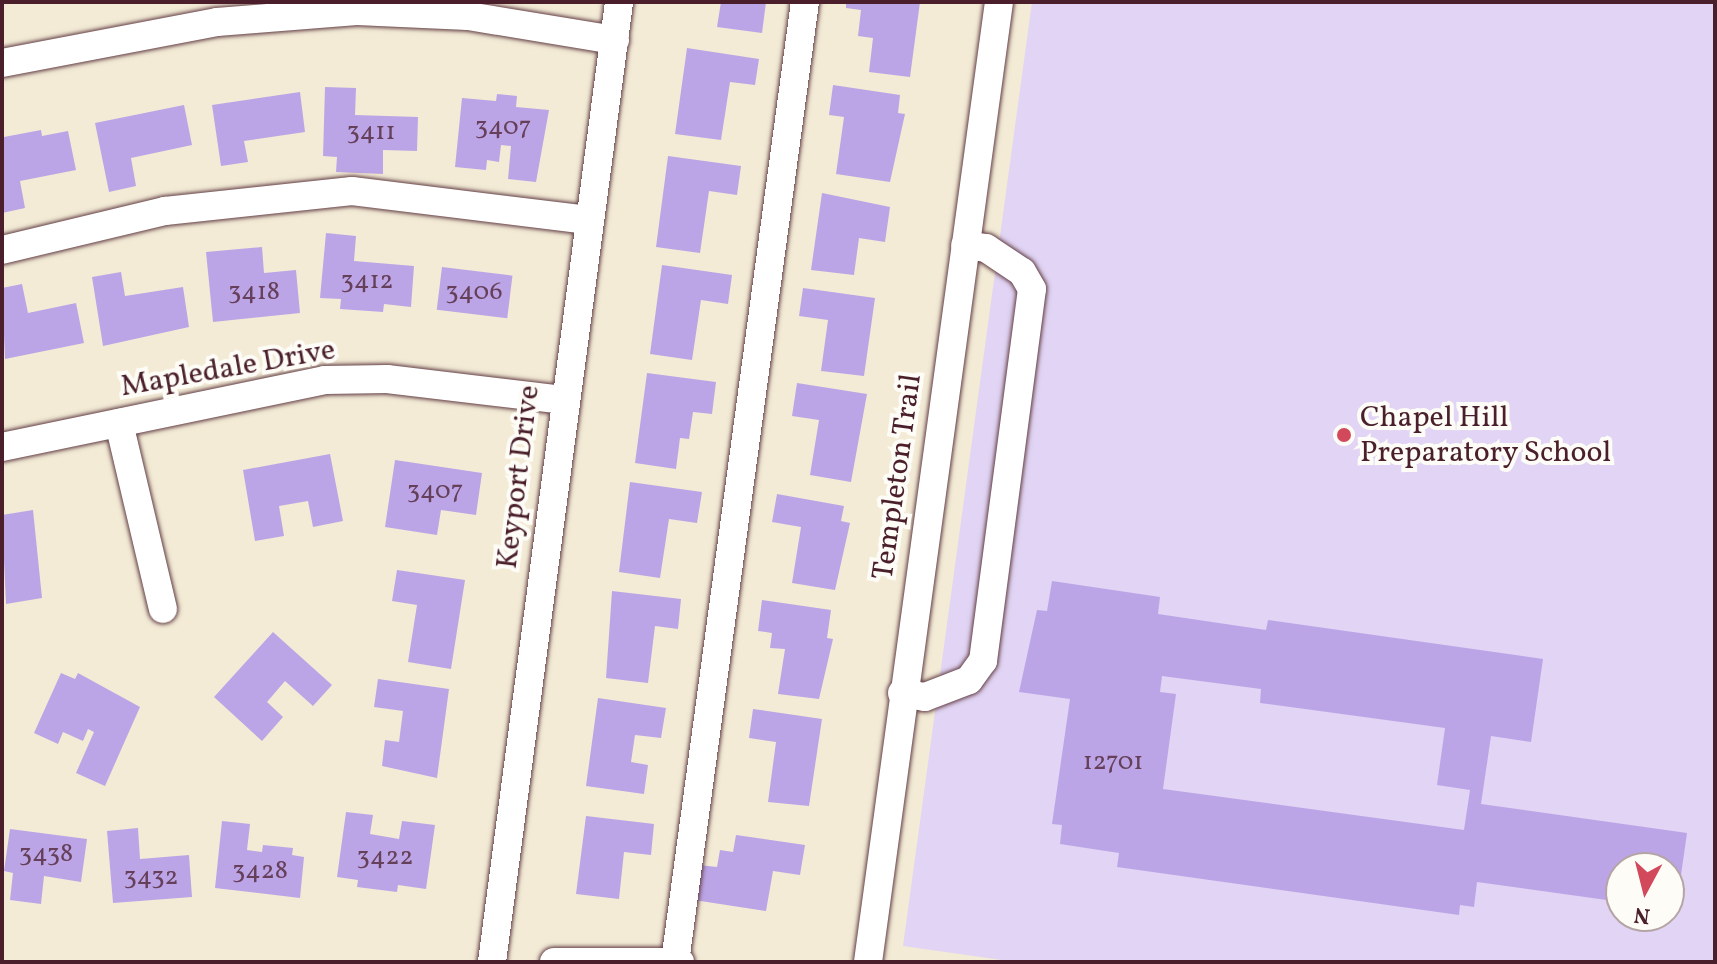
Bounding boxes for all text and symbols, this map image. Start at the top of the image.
house number: 3407 [475,112,531,144]
house number: 3411 [346,117,396,149]
house number: 3412 [341,266,393,298]
house number: 3418 [228,277,280,309]
house number: 3406 [445,277,503,309]
street label: Mapledale Drive [118,332,338,406]
street label: Templeton Trail [866,371,930,583]
street label: Keyport Drive [490,383,548,571]
place label: Chapel Hill Preparatory School [1360,400,1612,470]
marker: Chapel Hill Preparatory School [1335,426,1353,444]
house number: 3407 [407,476,463,508]
house number: 12701 [1083,747,1143,779]
house number: 3438 [19,839,73,871]
house number: 3422 [357,842,413,874]
north arrow [1605,852,1685,932]
house number: 3428 [232,856,288,888]
house number: 3432 [123,862,179,894]
text: N [1632,898,1652,931]

